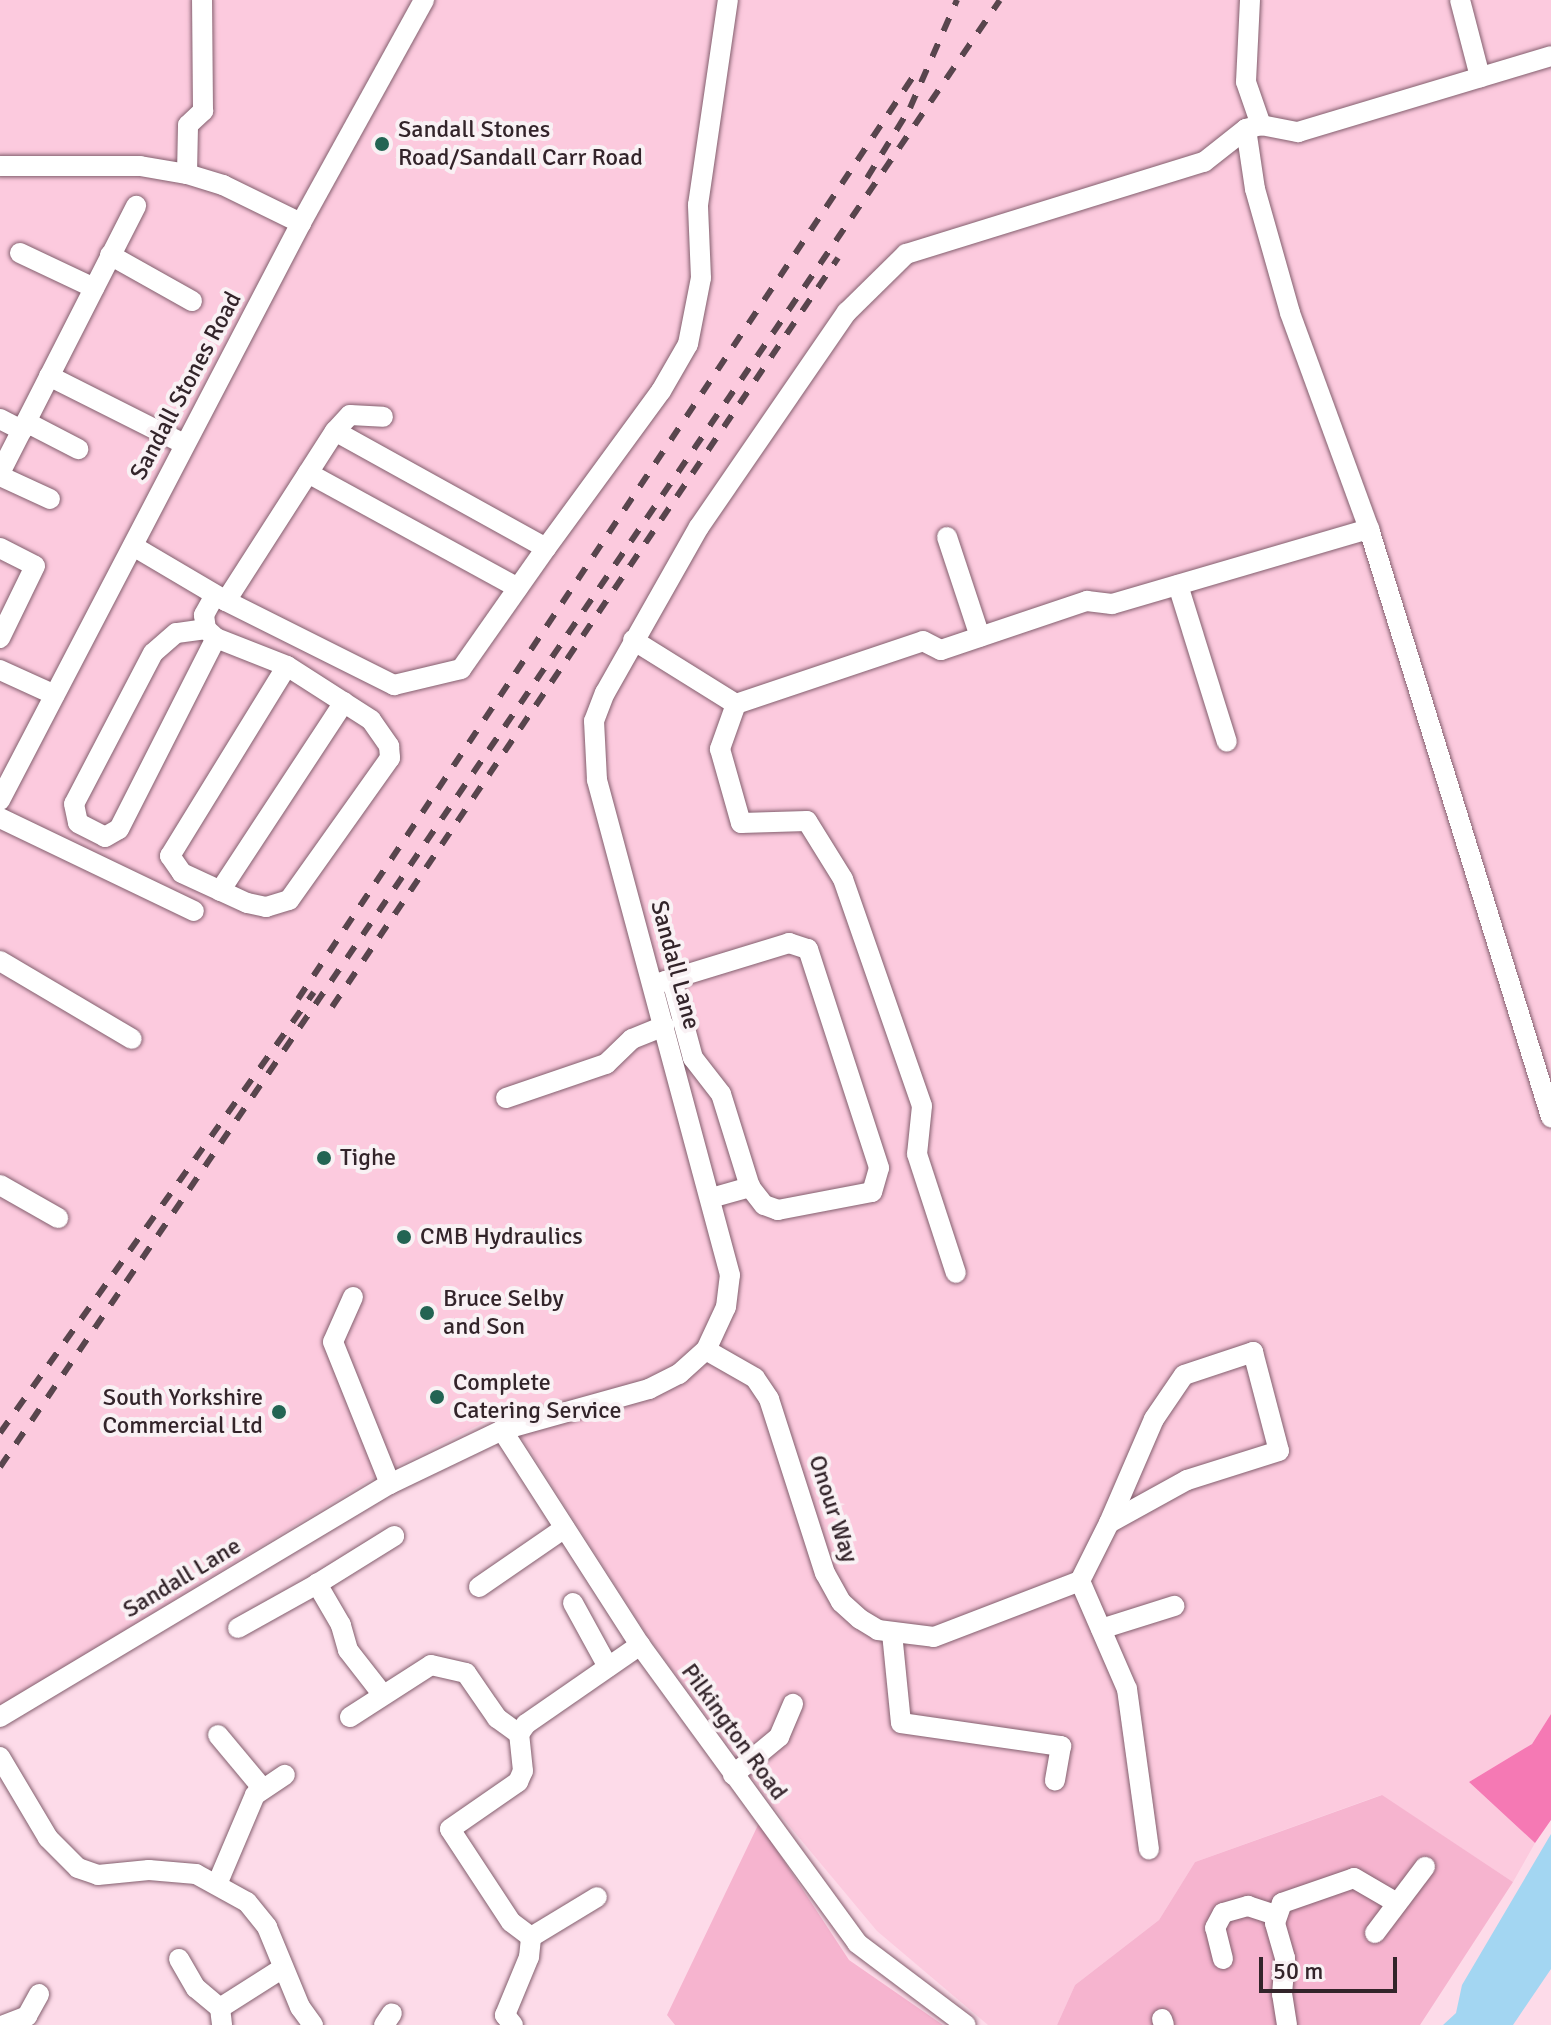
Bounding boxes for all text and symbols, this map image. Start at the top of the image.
place label: Sandall Stones Road/Sandall Carr Road [398,116,643,172]
marker: Sandall Stones Road/Sandall Carr Road [373,135,391,153]
street label: Sandall Stones Road [124,287,248,485]
street label: Sandall Lane [644,897,706,1033]
place label: Tighe [340,1144,396,1172]
marker: Tighe [315,1149,333,1167]
place label: CMB Hydraulics [420,1223,583,1251]
marker: CMB Hydraulics [395,1228,413,1246]
place label: Bruce Selby and Son [443,1285,564,1341]
marker: Bruce Selby and Son [418,1304,436,1322]
place label: Complete Catering Service [453,1369,621,1425]
place label: South Yorkshire Commercial Ltd [102,1384,263,1440]
marker: Complete Catering Service [428,1388,446,1406]
marker: South Yorkshire Commercial Ltd [270,1403,288,1421]
street label: Onour Way [802,1452,864,1566]
street label: Sandall Lane [118,1532,246,1624]
street label: Pilkington Road [675,1658,793,1806]
scale bar [1263,1941,1401,1991]
text: 50 m [1273,1956,1323,1986]

